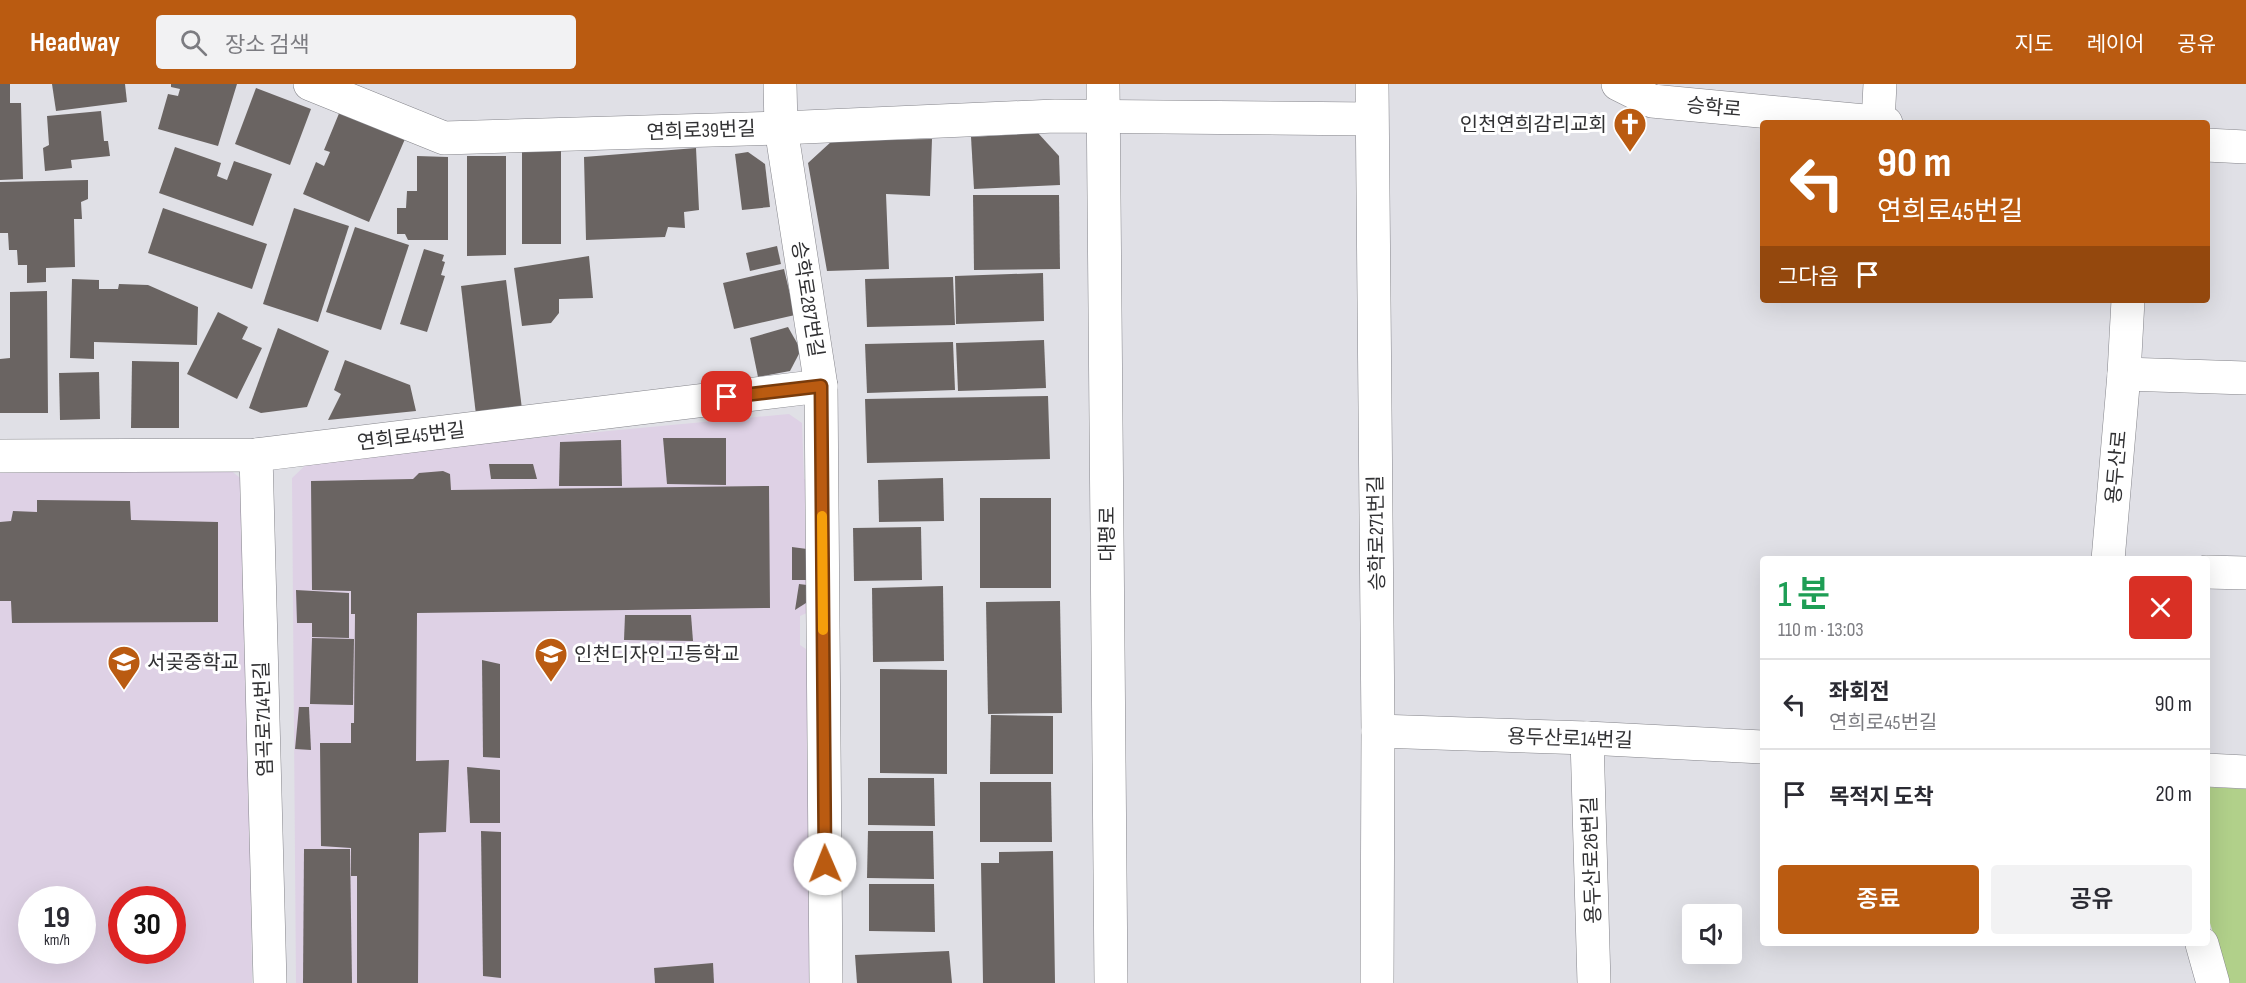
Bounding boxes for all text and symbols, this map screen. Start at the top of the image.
search box [156,15,576,69]
text: Headway [30,26,120,59]
icon: search [177,26,210,59]
text: 장소 검색 [225,32,309,59]
text: 지도 [2015,32,2053,57]
text: 레이어 [2086,32,2144,57]
text: 공유 [2177,32,2216,57]
street label: 승학로 [1685,94,1742,122]
church icon: 인천연희감리교회 [1612,106,1648,153]
place label: 인천연희감리교회 [1460,113,1607,137]
street label: 연희로39번길 [646,117,756,145]
text: 90 m [1877,138,1951,189]
icon: left [1778,144,1856,222]
text: 연희로45번길 [1877,196,2023,228]
street label: 승학로287번길 [786,240,828,359]
icon: arrive [1851,258,1884,291]
text: 그다음 [1778,264,1839,291]
pin [701,371,752,422]
icon: arrive [710,380,743,413]
street label: 연희로45번길 [356,418,466,456]
street label: 용두산로 [2102,429,2132,505]
street label: 승학로271번길 [1364,475,1390,591]
street label: 대평로 [1096,506,1120,562]
text: 1 분 [1778,574,1830,617]
button: close [2129,576,2192,639]
text: 110 m · 13:03 [1778,618,1864,642]
school or university icon: 인천디자인고등학교 [533,636,569,683]
place label: 인천디자인고등학교 [574,643,740,667]
school or university icon: 서곶중학교 [106,644,142,691]
place label: 서곶중학교 [147,651,239,675]
street label: 염곡로714번길 [250,661,278,777]
text: 좌회전 [1829,679,1890,706]
icon: left [1778,688,1811,721]
text: 90 m [2155,691,2192,718]
text: 연희로45번길 [1829,711,1937,735]
street label: 용두산로14번길 [1507,725,1633,753]
icon: arrive [1778,778,1811,811]
text: 20 m [2156,781,2192,808]
text: 목적지 도착 [1829,784,1934,811]
street label: 용두산로26번길 [1578,796,1606,924]
position arrow [793,832,857,896]
button: 종료 [1778,865,1979,934]
button: 공유 [1991,865,2192,934]
speed limit sign: 30 [108,886,186,964]
text: 19 [44,900,70,936]
map controls [1682,904,1742,964]
button: sound [1682,904,1742,964]
text: km/h [44,931,70,950]

